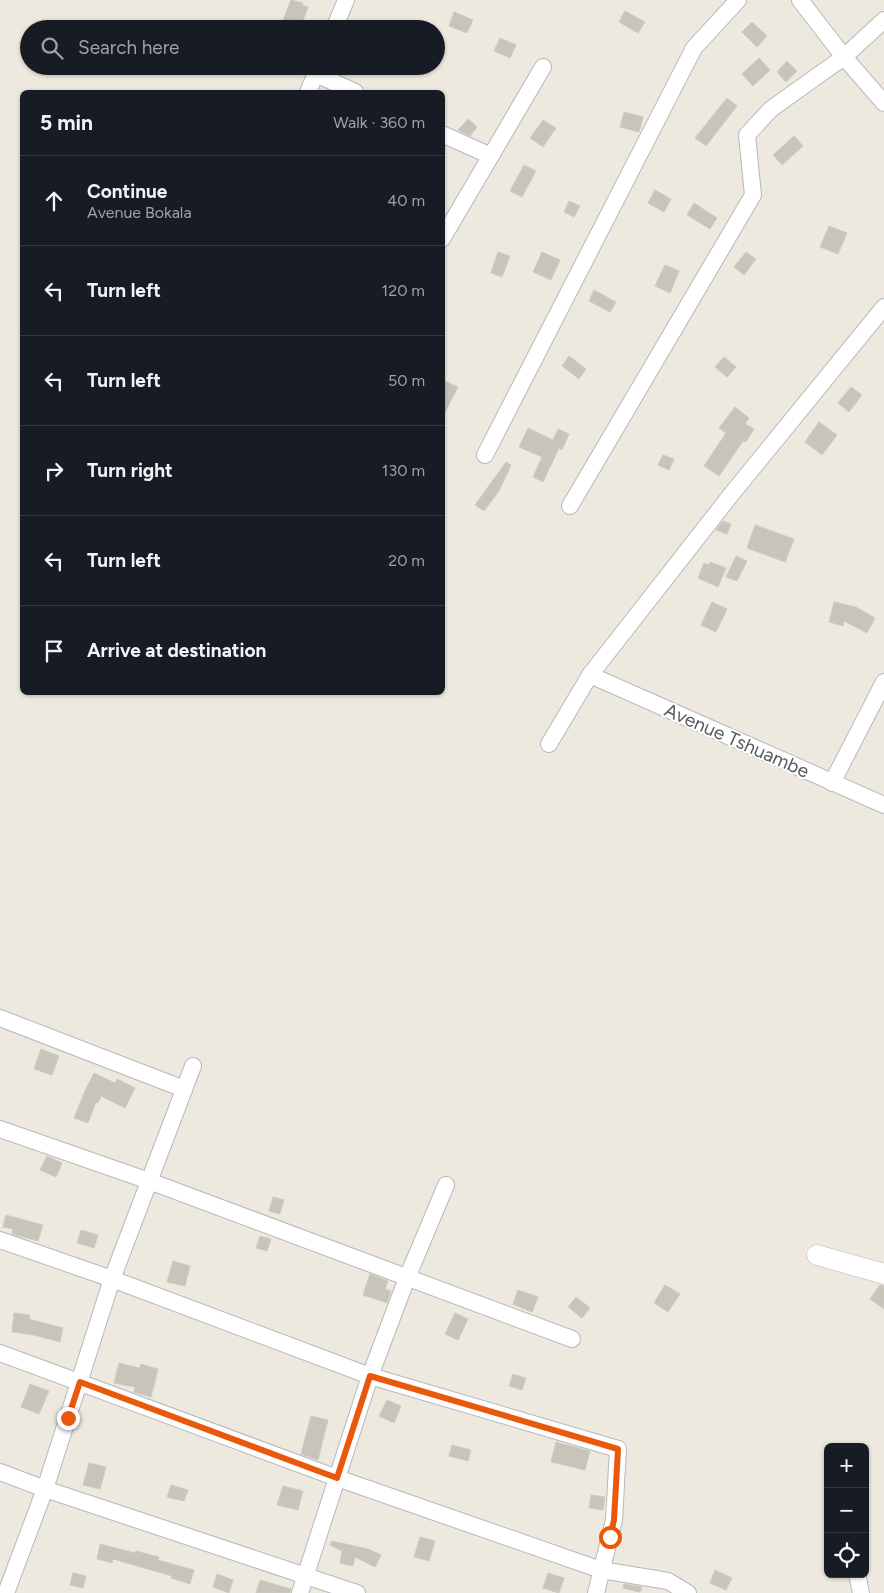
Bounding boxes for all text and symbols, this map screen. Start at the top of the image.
search box [20,20,445,75]
icon: search [38,34,66,62]
text: Search here [78,36,180,59]
text: 5 min [40,110,93,135]
text: Walk · 360 m [333,113,425,132]
text: Continue [87,180,167,203]
icon: ahead [40,187,68,215]
text: 40 m [387,191,425,210]
text: Avenue Bokala [87,203,192,222]
icon: left [40,277,68,305]
text: Turn left [87,279,161,302]
text: 120 m [382,281,425,300]
icon: left [40,367,68,395]
text: Turn left [87,369,161,392]
text: 50 m [388,371,425,390]
icon: right [40,457,68,485]
text: Turn right [87,459,173,482]
text: 130 m [382,461,425,480]
icon: left [40,547,68,575]
text: Turn left [87,549,161,572]
text: 20 m [388,551,425,570]
icon: arrive [40,637,68,665]
text: Arrive at destination [87,639,266,662]
street label: Avenue Tshuambe [661,698,813,783]
route end [57,1407,80,1430]
map controls [824,1443,869,1578]
button: + [824,1443,869,1488]
button: − [824,1488,869,1533]
route start [599,1526,622,1549]
button: locate [824,1533,869,1578]

